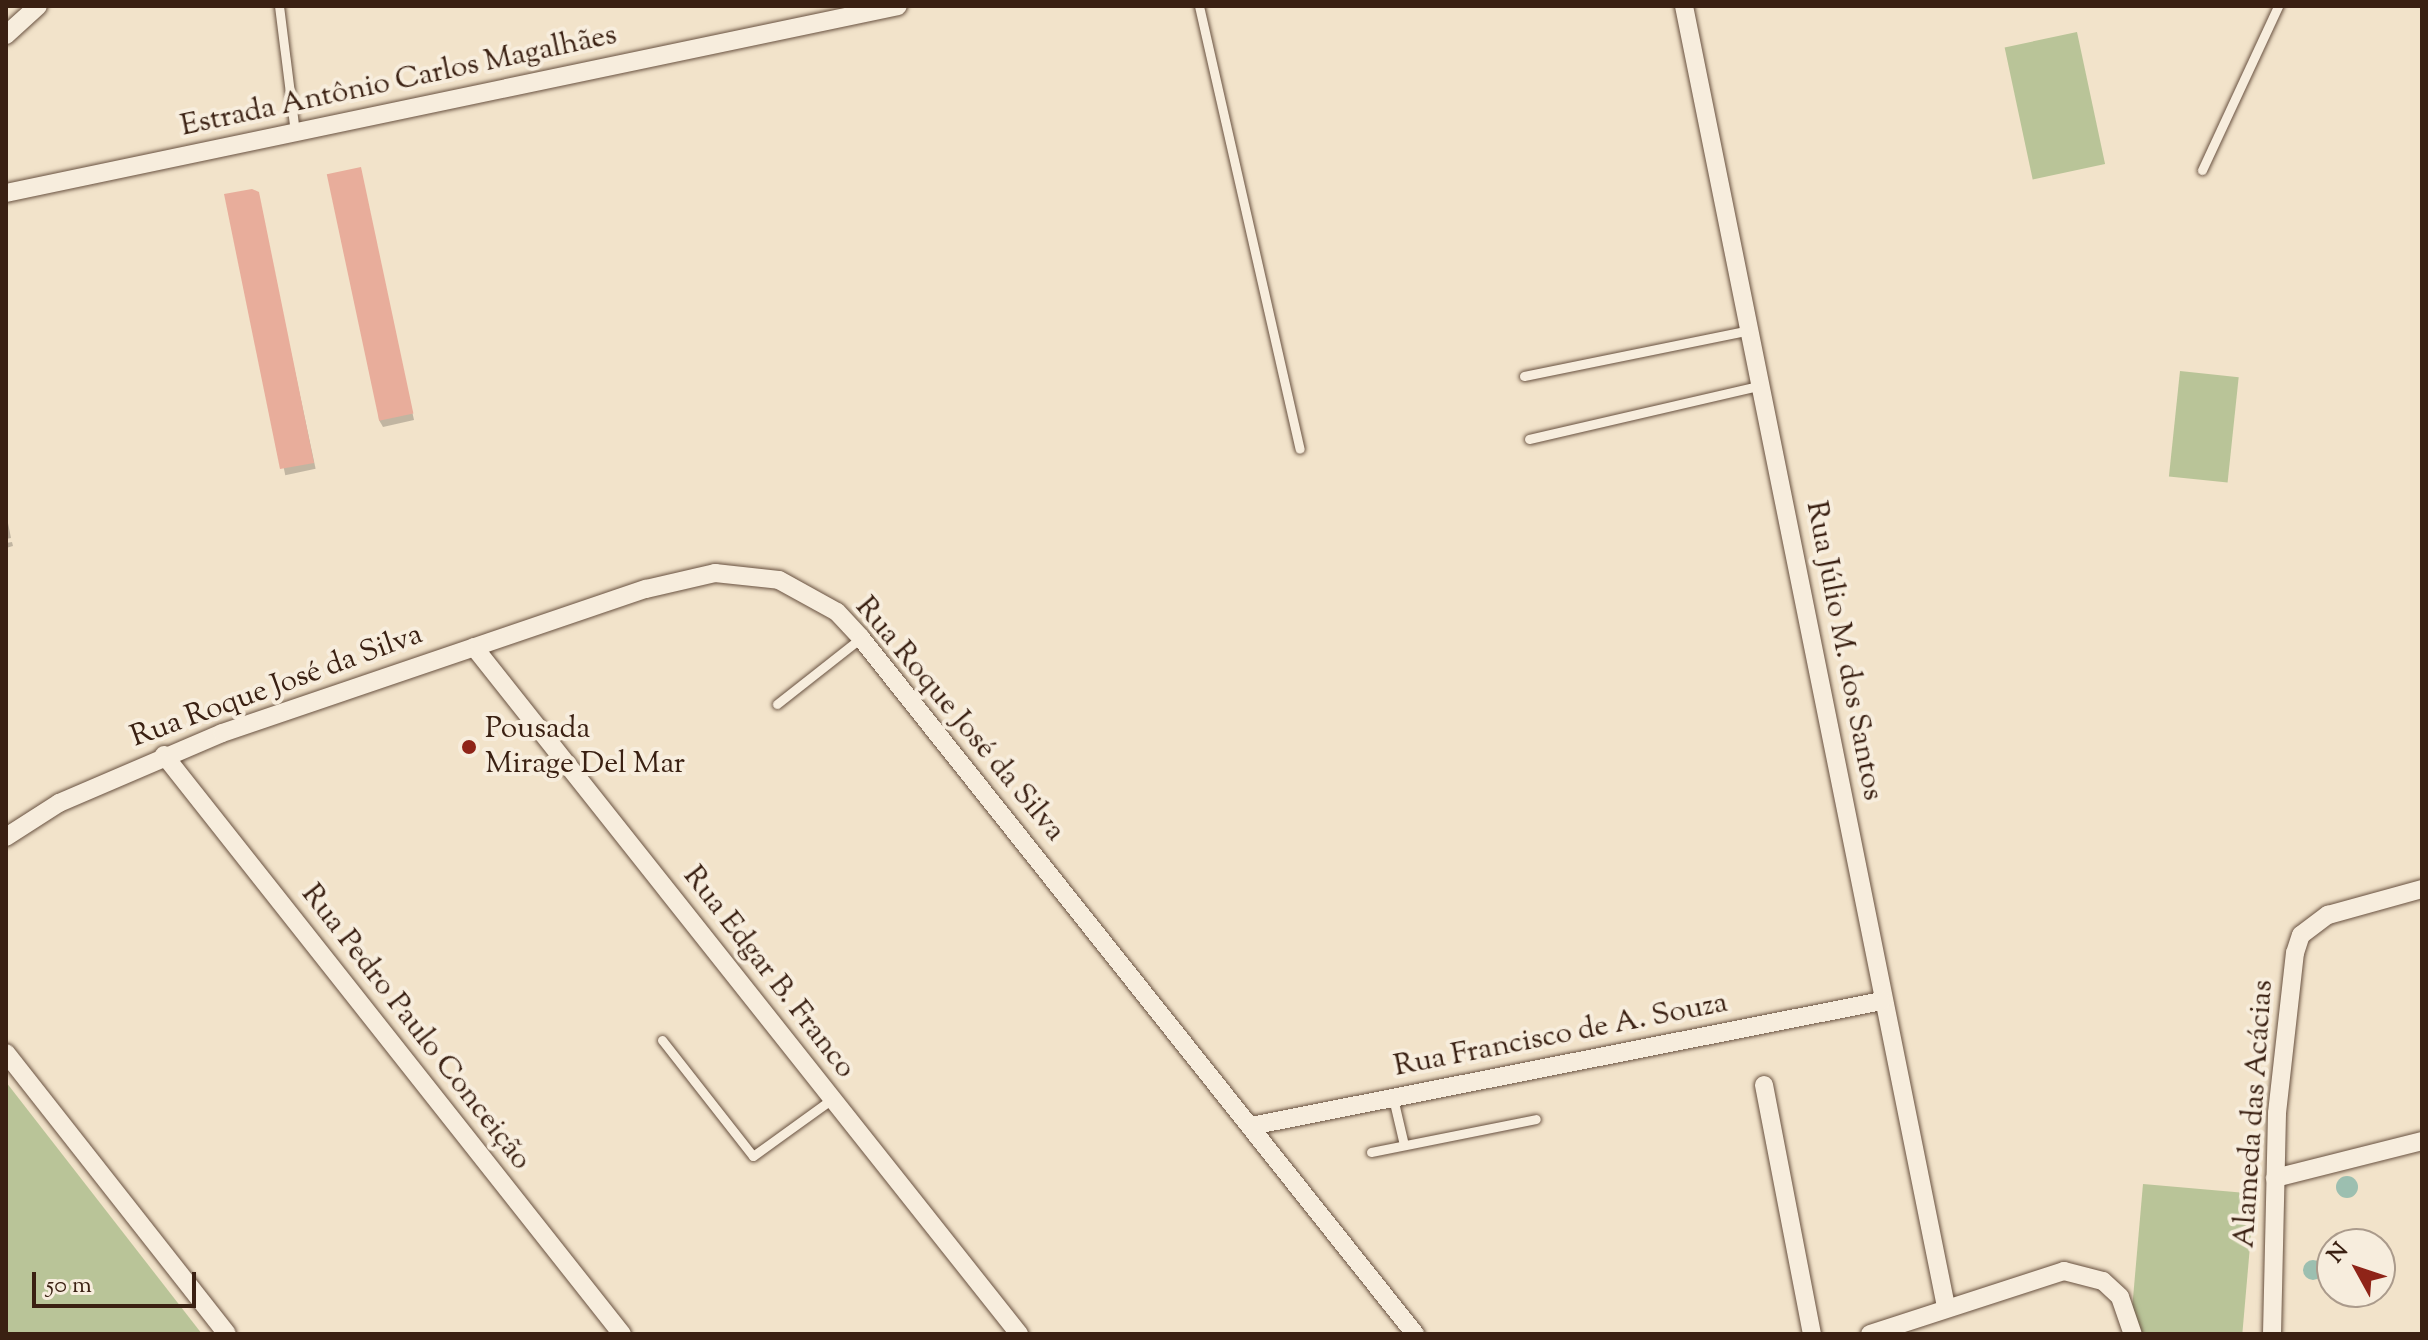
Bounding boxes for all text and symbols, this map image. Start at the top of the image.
street label: Estrada Antônio Carlos Magalhães [178,18,620,146]
street label: Rua Júlio M. dos Santos [1796,498,1890,804]
street label: Rua Roque José da Silva [846,591,1072,849]
street label: Rua Roque José da Silva [126,617,428,757]
place label: Pousada Mirage Del Mar [485,712,685,782]
marker: Pousada Mirage Del Mar [460,738,478,756]
street label: Rua Edgar B. Franco [674,860,862,1086]
street label: Rua Pedro Paulo Conceição [292,878,538,1178]
street label: Alameda das Acácias [2228,979,2282,1249]
street label: Rua Francisco de A. Souza [1391,986,1731,1086]
north arrow [2316,1228,2396,1308]
text: N [2321,1237,2357,1271]
scale bar [36,1256,200,1306]
text: 50 m [46,1269,92,1303]

